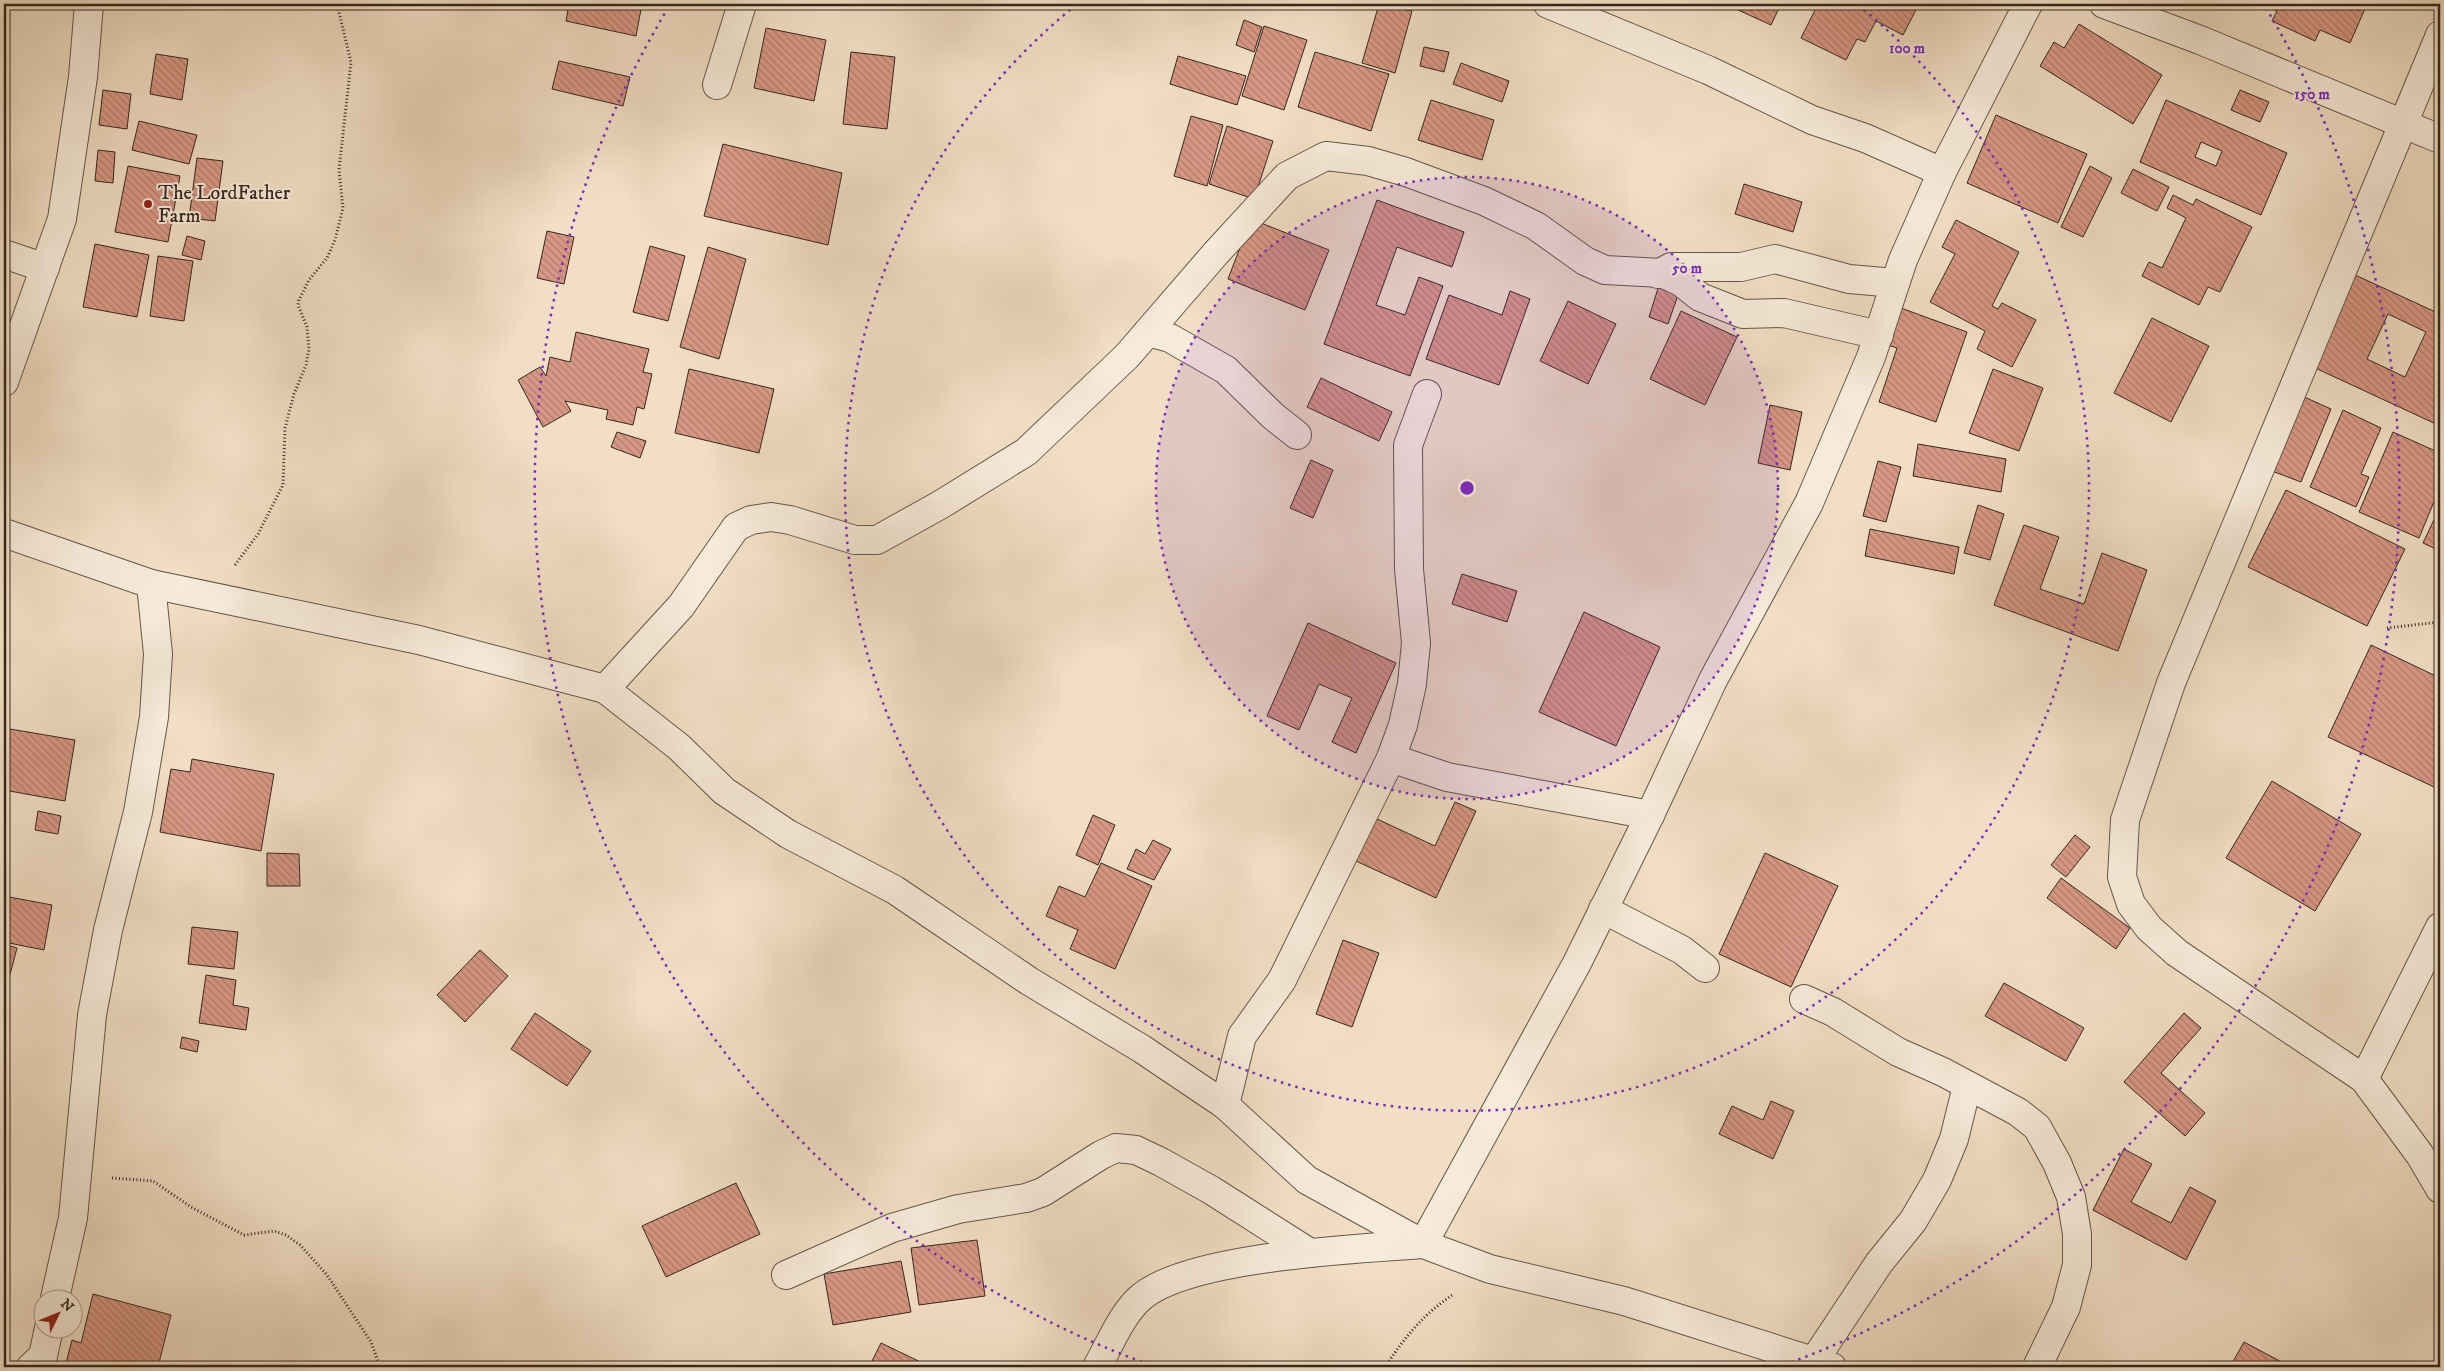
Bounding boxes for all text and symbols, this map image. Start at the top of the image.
text: 100 m [1889,39,1926,58]
text: 150 m [2294,85,2330,104]
place label: The LordFather Farm [158,181,291,229]
marker: The LordFather Farm [142,198,154,210]
text: 50 m [1671,259,1703,278]
centre of rings [1458,479,1476,497]
north arrow [32,1288,82,1338]
text: N [56,1295,78,1317]

